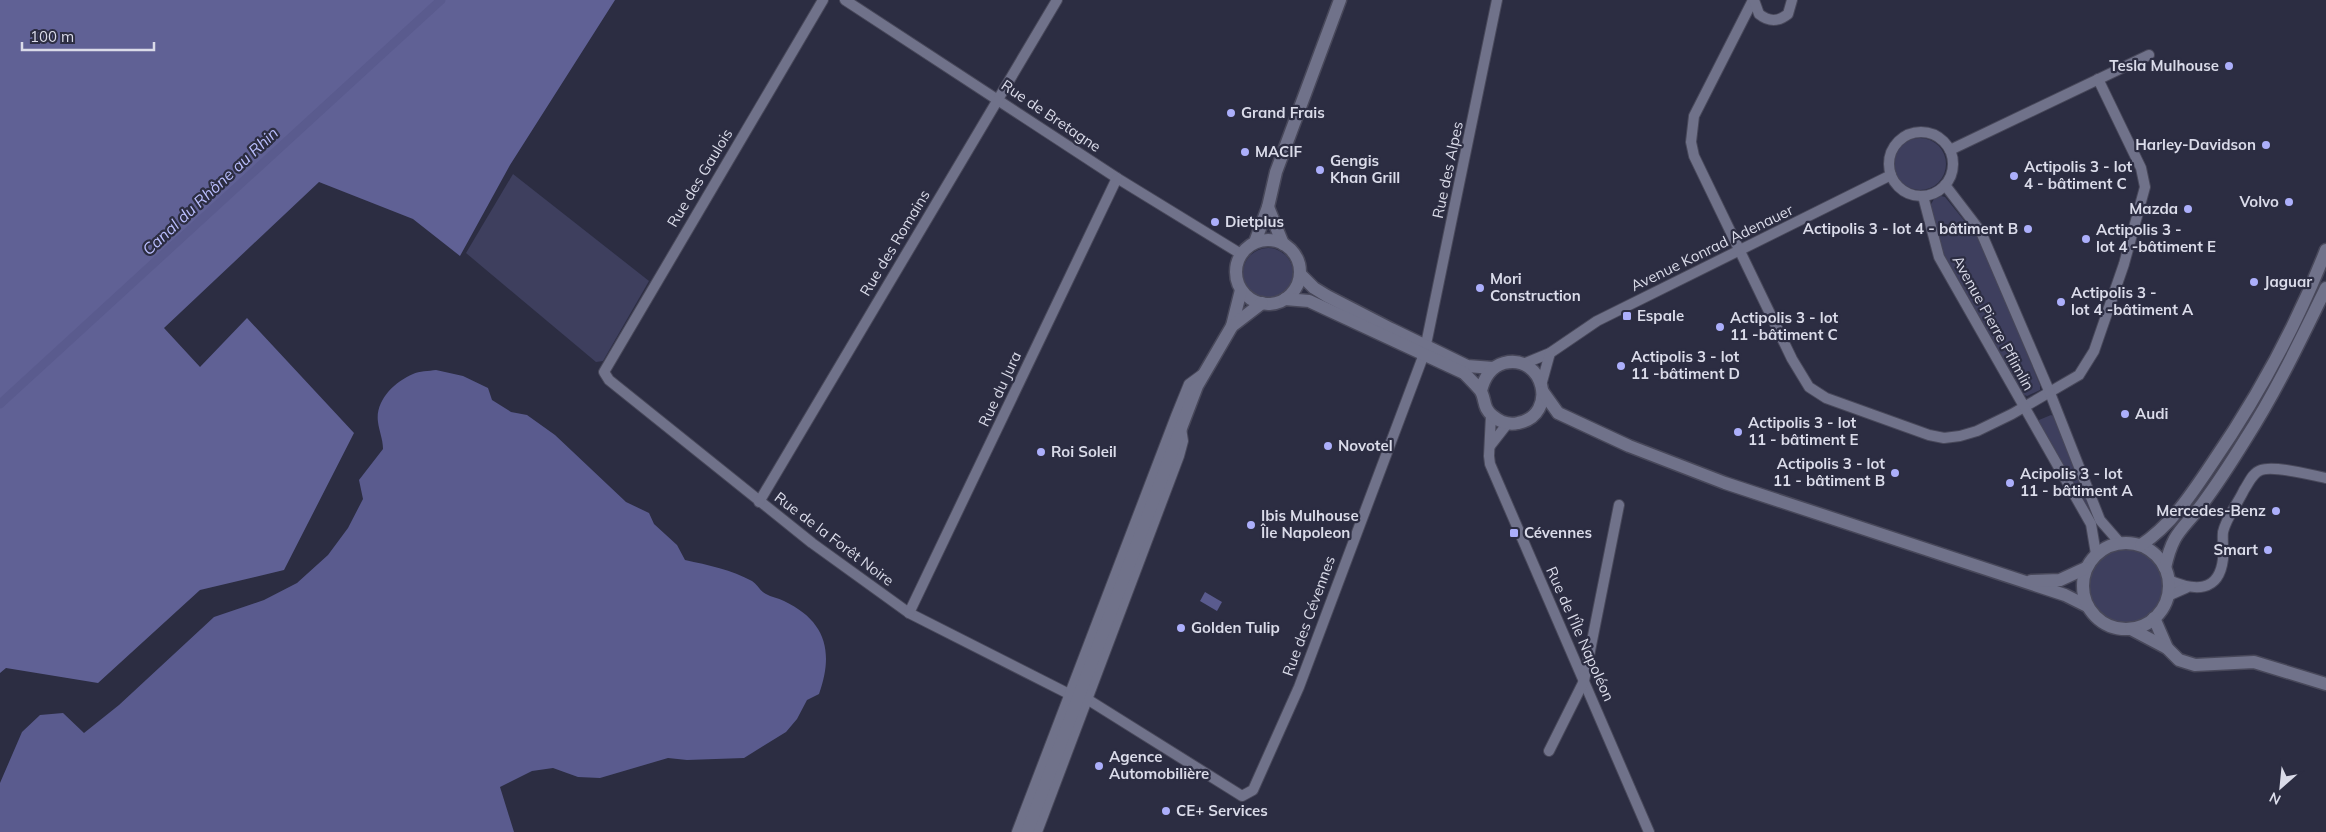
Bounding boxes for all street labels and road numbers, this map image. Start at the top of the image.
street label: Rue de Bretagne [998,75,1105,156]
street label: Rue des Alpes [1428,120,1467,220]
street label: Rue des Gaulois [663,125,736,230]
street label: Rue des Romains [855,186,934,299]
street label: Avenue Konrad Adenauer [1627,200,1797,295]
street label: Avenue Pierre Pflimlin [1948,252,2038,394]
street label: Rue du Jura [974,348,1025,429]
street label: Rue de la Forêt Noire [771,487,898,590]
street label: Rue des Cévennes [1278,553,1339,679]
street label: Rue de l'Île Napoléon [1542,563,1619,704]

